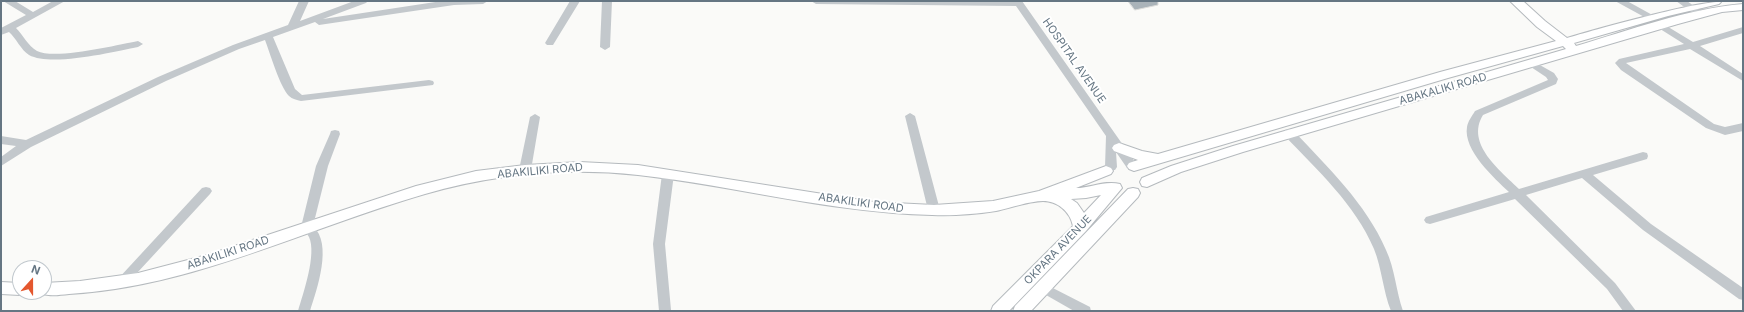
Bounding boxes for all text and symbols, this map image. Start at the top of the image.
street label: HOSPITAL AVENUE [1040,16,1108,106]
street label: ABAKALIKI ROAD [1398,70,1488,108]
street label: ABAKILIKI ROAD [497,161,583,181]
street label: ABAKILIKI ROAD [818,190,904,216]
street label: OKPARA AVENUE [1021,213,1095,287]
street label: ABAKILIKI ROAD [185,233,271,273]
north arrow [12,260,52,300]
text: N [30,262,42,278]

